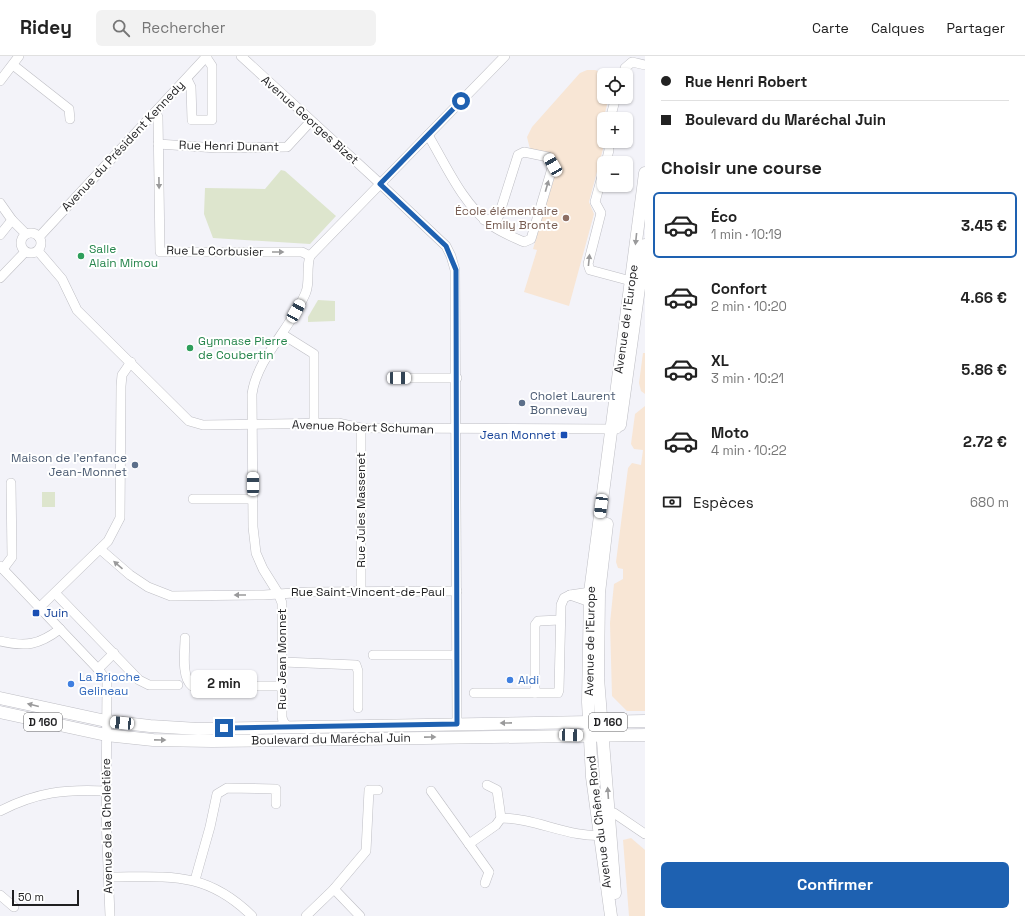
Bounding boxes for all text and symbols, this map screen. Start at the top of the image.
search box [96,10,376,46]
text: Ridey [20,15,72,40]
icon: search [110,17,132,39]
text: Rechercher [142,18,225,37]
text: Carte [812,19,849,37]
text: Calques [871,19,925,37]
text: Partager [947,19,1005,37]
map controls [597,68,633,192]
button: locate [597,68,633,104]
street label: Avenue Georges Bizet [258,72,362,168]
text: Rue Henri Robert [685,72,807,91]
street label: Avenue du Président Kennedy [58,77,188,215]
route start [452,92,470,110]
text: Boulevard du Maréchal Juin [685,110,886,129]
button: + [597,112,633,148]
street label: Rue Henri Dunant [179,137,279,155]
car [542,152,564,178]
button: − [597,156,633,192]
text: Choisir une course [661,156,822,179]
one-way arrow [156,177,162,190]
one-way arrow [544,180,550,192]
place label: École élémentaire Emily Bronte [455,203,558,233]
icon: car [663,207,699,243]
text: Éco [711,207,737,226]
marker: École élémentaire Emily Bronte [561,213,571,223]
text: 3.45 € [961,216,1007,235]
text: 1 min · 10:19 [711,226,782,243]
one-way arrow [633,233,640,245]
place label: Salle Alain Mimou [89,241,158,271]
street label: Rue Le Corbusier [166,242,264,260]
one-way arrow [272,249,285,255]
marker: Salle Alain Mimou [76,251,86,261]
one-way arrow [586,254,593,266]
street label: Avenue de l’Europe [610,263,642,375]
icon: car [663,279,699,315]
text: Confort [711,279,767,298]
text: 4.66 € [961,288,1007,307]
car [285,298,307,324]
text: 2 min · 10:20 [711,298,787,315]
place label: Gymnase Pierre de Coubertin [198,333,288,363]
marker: Gymnase Pierre de Coubertin [185,343,195,353]
icon: car [663,351,699,387]
text: XL [711,351,729,370]
text: 5.86 € [961,360,1007,379]
text: 3 min · 10:21 [711,370,784,387]
car [387,372,411,384]
place label: Cholet Laurent Bonnevay [530,388,616,418]
marker: Cholet Laurent Bonnevay [517,398,527,408]
street label: Avenue Robert Schuman [292,417,434,437]
icon: car [663,423,699,459]
text: Moto [711,423,749,442]
place label: Jean Monnet [480,427,556,443]
marker: Jean Monnet [559,430,569,440]
text: 2.72 € [963,432,1007,451]
text: 4 min · 10:22 [711,442,787,459]
place label: Maison de l’enfance Jean-Monnet [11,450,127,480]
street label: Rue Jules Massenet [353,452,369,568]
marker: Maison de l’enfance Jean-Monnet [130,460,140,470]
car [247,472,259,496]
icon: cash [661,491,683,513]
car [594,493,608,519]
text: Espèces [693,493,754,512]
text: 680 m [970,494,1009,511]
one-way arrow [114,561,123,570]
street label: Rue Saint-Vincent-de-Paul [291,584,445,600]
street label: Avenue de l’Europe [581,586,599,696]
one-way arrow [233,592,246,598]
place label: Juin [44,605,68,621]
marker: Juin [31,608,41,618]
street label: Rue Jean Monnet [274,608,290,710]
place label: La Brioche Gelineau [79,669,140,699]
callout: 2 min [191,670,257,698]
place label: Aldi [518,672,539,688]
text: 2 min [207,675,241,692]
marker: Aldi [505,675,515,685]
marker: La Brioche Gelineau [66,679,76,689]
one-way arrow [26,702,39,708]
road number: D 160 [24,713,62,731]
road number: D 160 [589,713,627,731]
car [109,716,135,730]
route end [215,719,233,737]
one-way arrow [499,720,512,726]
car [559,729,583,741]
street label: Boulevard du Maréchal Juin [251,730,411,748]
one-way arrow [424,734,436,741]
one-way arrow [154,737,167,743]
street label: Avenue du Chêne Rond [583,755,615,889]
street label: Avenue de la Choletière [98,758,116,894]
one-way arrow [604,787,611,799]
button: Confirmer [661,862,1009,908]
scale bar [12,888,79,907]
text: 50 m [18,890,44,904]

